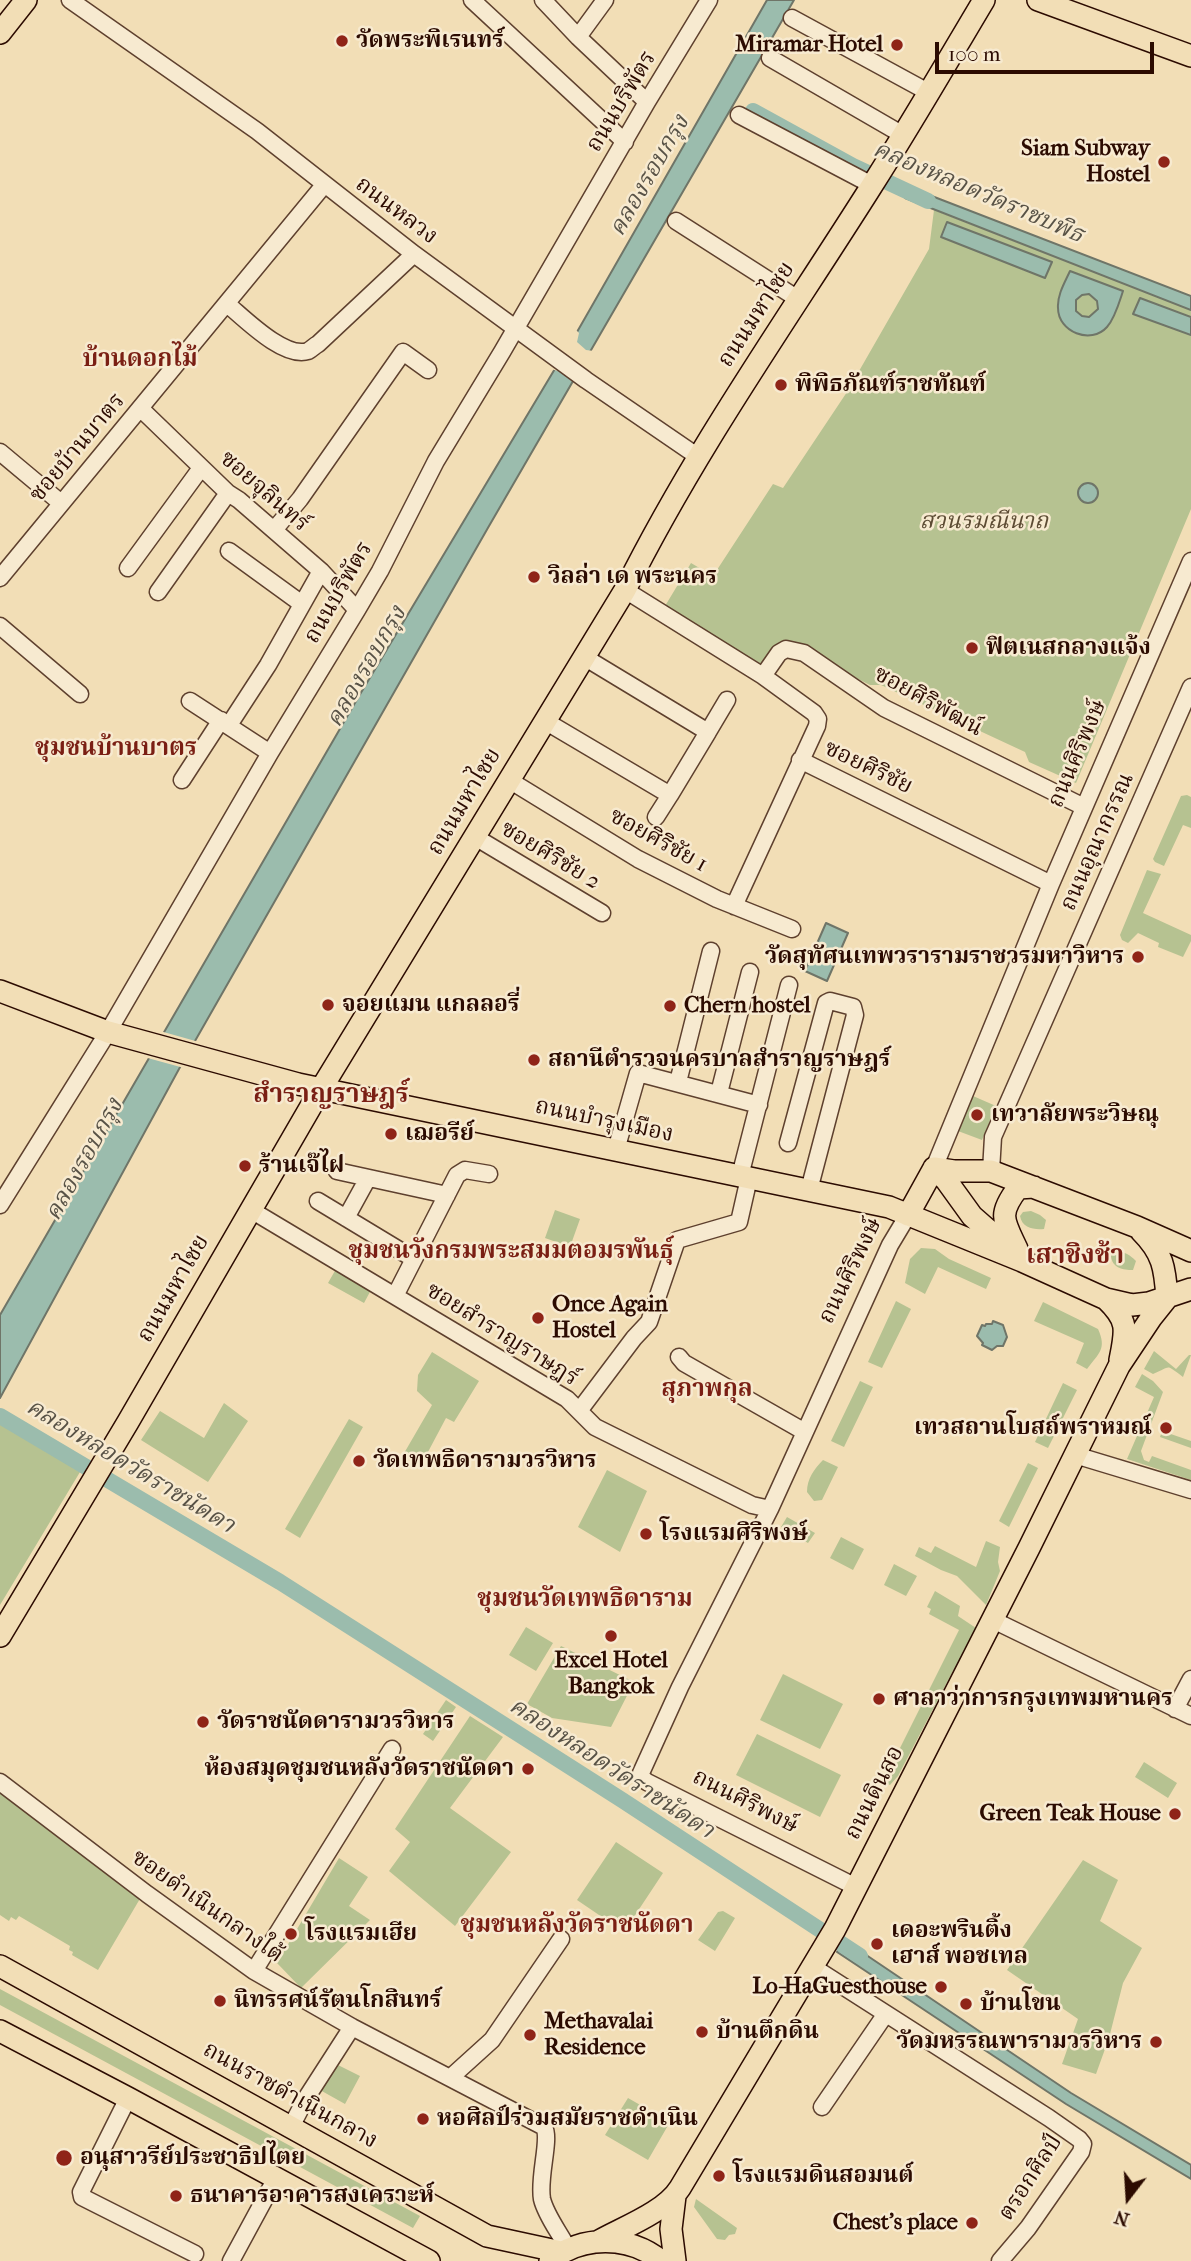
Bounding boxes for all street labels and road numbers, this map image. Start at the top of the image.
street label: ถนนบริพัตร [581,46,663,158]
street label: ถนนหลวง [349,171,443,251]
street label: ถนนมหาไชย [713,257,801,373]
street label: ซอยบ้านบาตร [24,388,132,508]
street label: ซอยจุลินทร์ [214,446,314,538]
street label: ถนนบริพัตร [299,537,379,649]
street label: ซอยศิริพัฒน์ [869,661,987,743]
street label: ถนนศิริพงษ์ [1043,696,1113,812]
street label: ซอยศิริชัย [819,735,917,801]
street label: ถนนมหาไชย [422,743,508,861]
street label: ถนนอุณากรรณ [1055,769,1141,915]
street label: ซอยศิริชัย 1 [604,803,712,879]
street label: ซอยศิริชัย 2 [495,816,605,896]
street label: ถนนบำรุงเมือง [532,1093,676,1149]
street label: ถนนศิริพงษ์ [813,1213,889,1329]
street label: ถนนมหาไชย [132,1230,216,1348]
street label: ซอยสำราญราษฎร์ [421,1277,583,1393]
street label: ถนนดินสอ [840,1741,910,1845]
street label: ถนนศิริพงษ์ [688,1764,802,1840]
street label: ซอยดำเนินกลางใต้ [126,1844,288,1970]
street label: ถนนราชดำเนินกลาง [198,2037,382,2155]
street label: ตรอกศิลป์ [993,2130,1069,2226]

